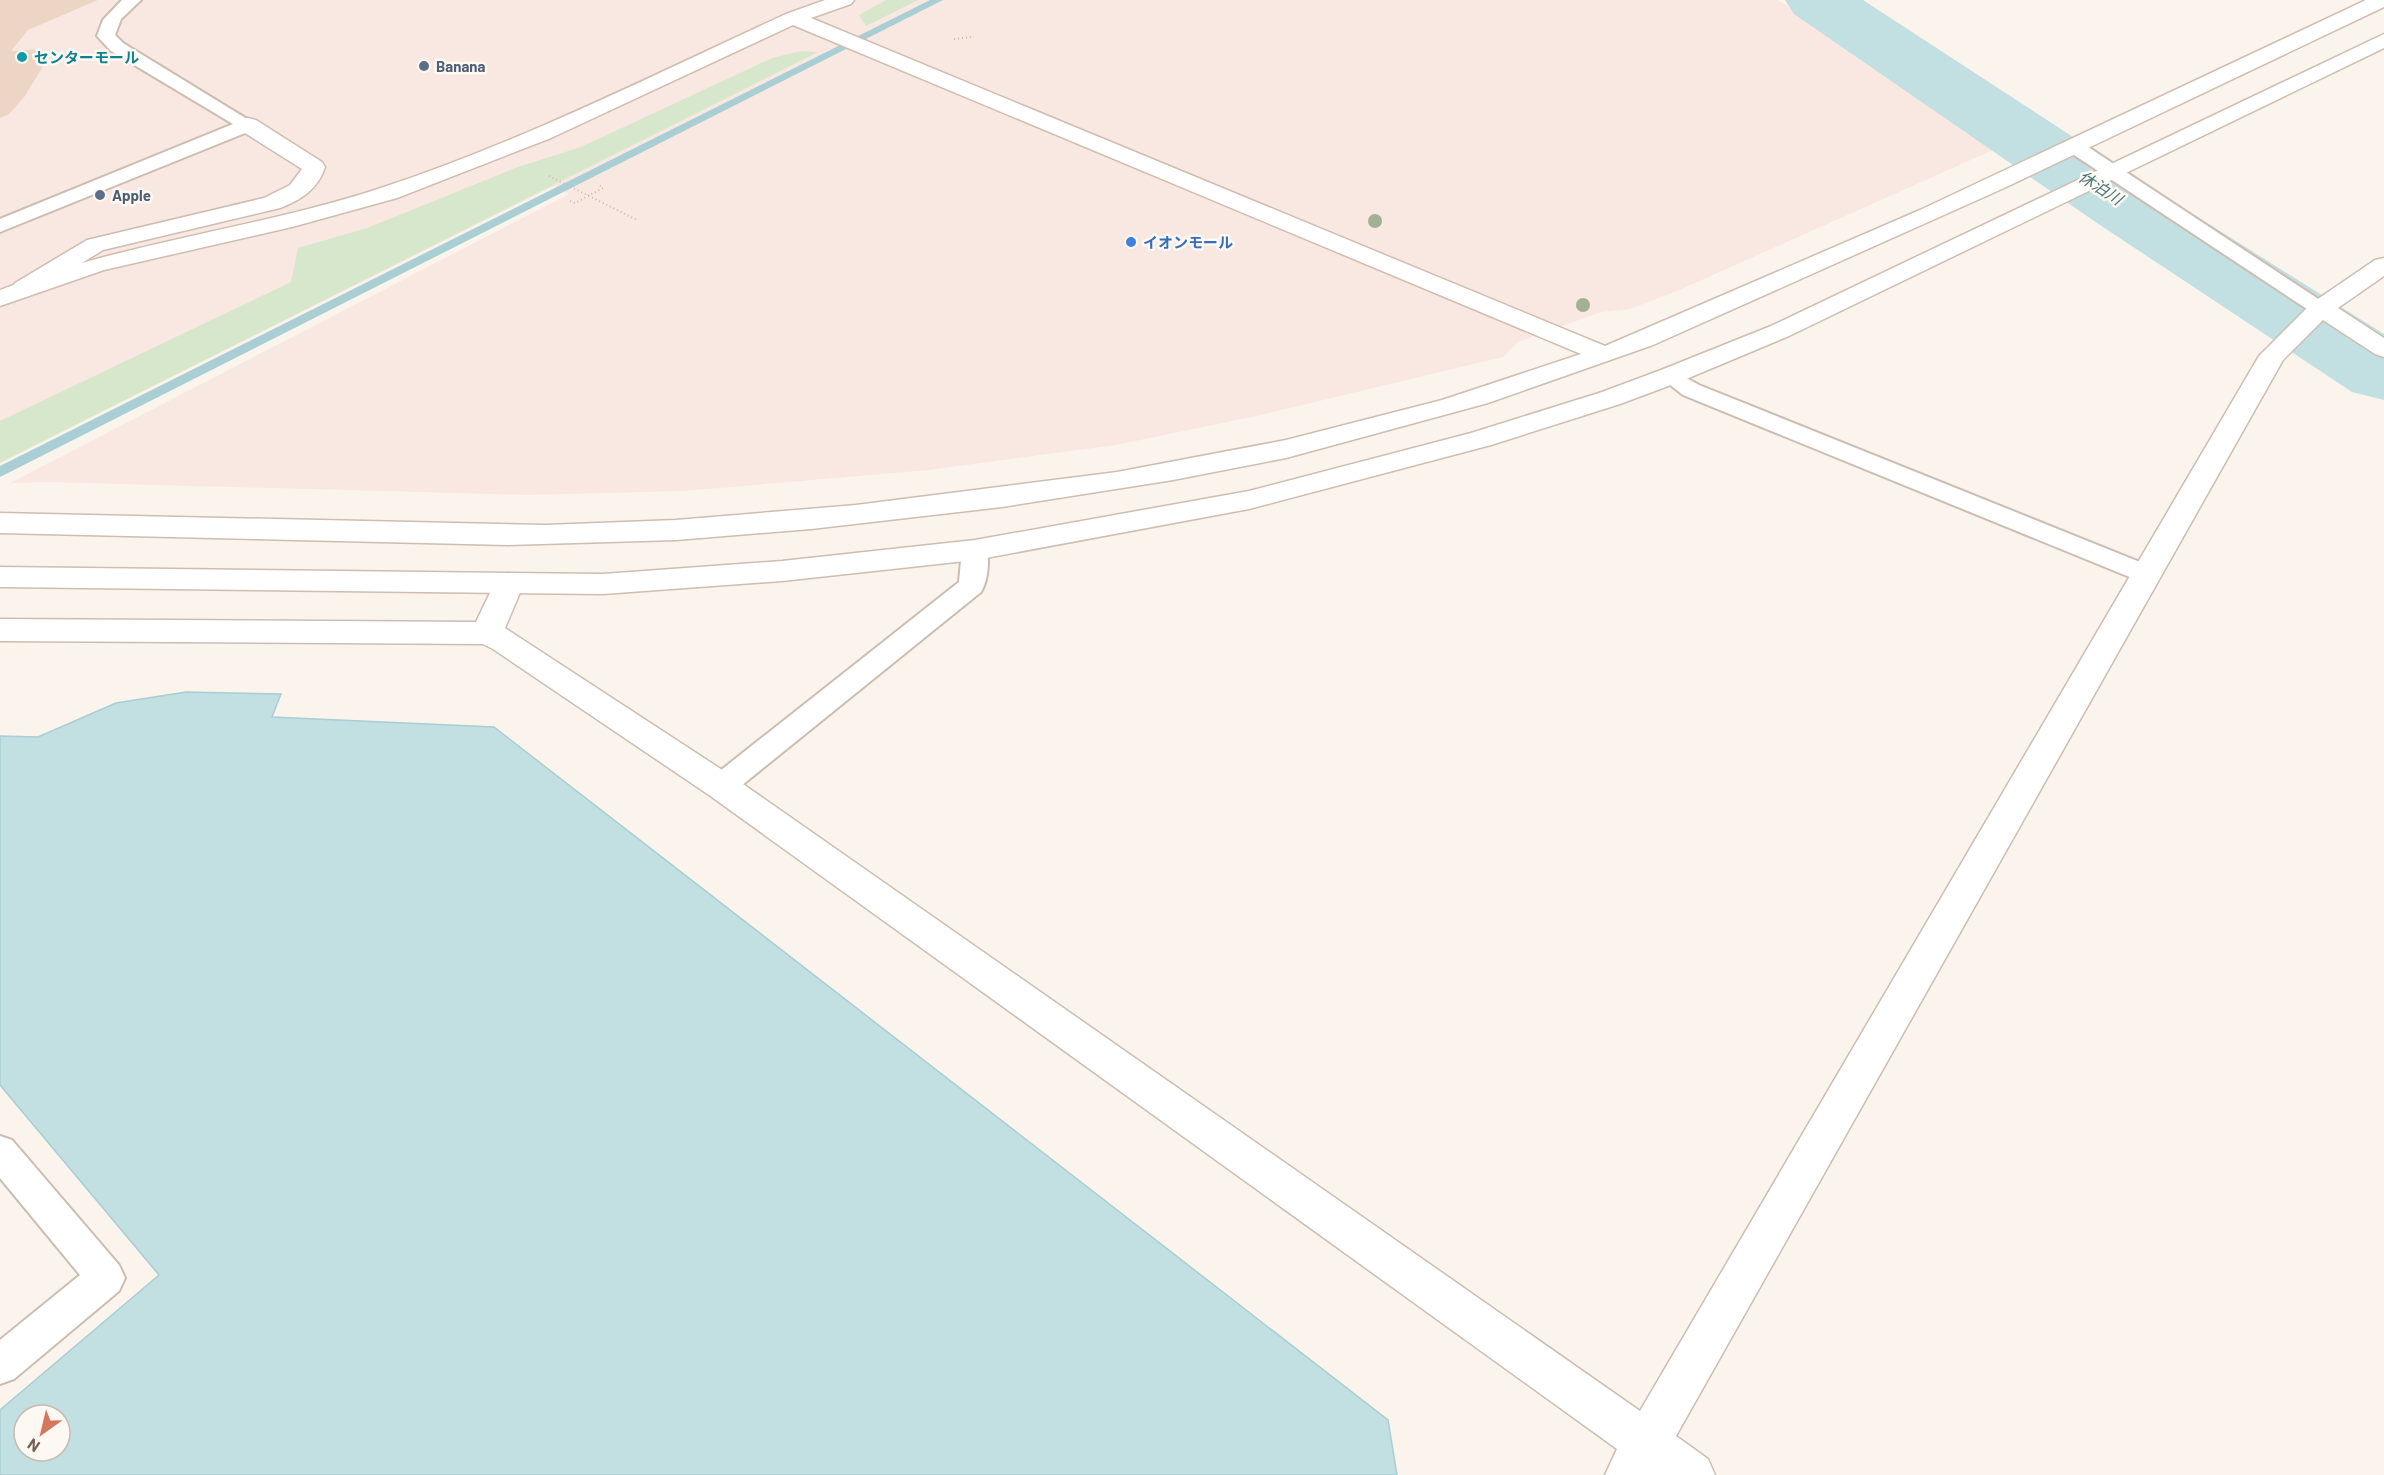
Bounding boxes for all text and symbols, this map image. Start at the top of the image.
place label: センターモール [34,48,139,66]
marker: センターモール [15,50,29,64]
place label: Banana [436,57,486,75]
marker: Banana [417,59,431,73]
water label: 休泊川 [2076,166,2128,209]
place label: Apple [112,186,151,204]
marker: Apple [93,188,107,202]
place label: イオンモール [1143,233,1233,251]
marker: イオンモール [1124,235,1138,249]
north arrow [12,1403,72,1463]
text: N [24,1435,43,1457]

